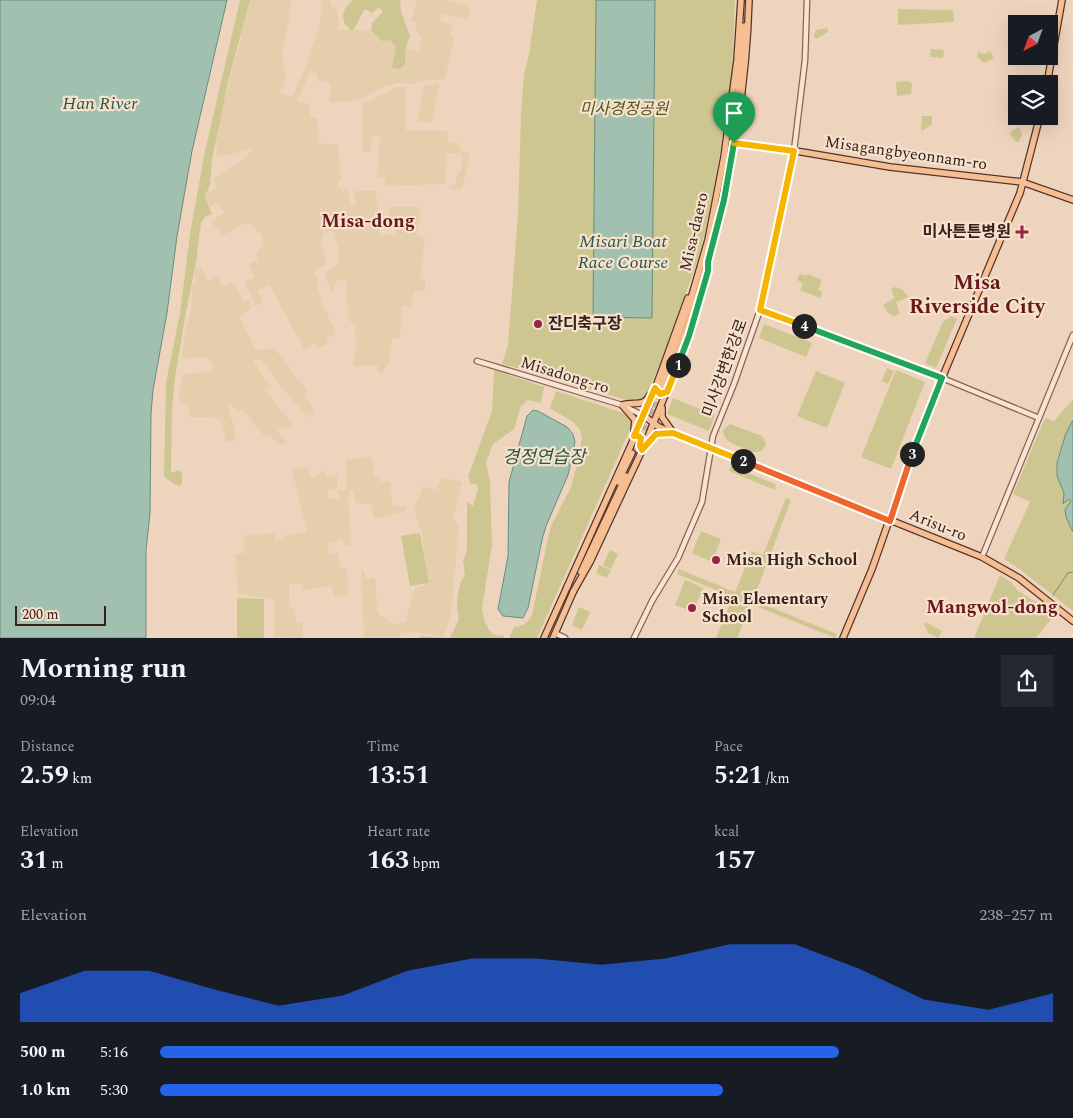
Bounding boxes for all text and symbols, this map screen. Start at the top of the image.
north arrow [1008,15,1058,65]
map controls [1008,15,1058,125]
button: layers [1008,75,1058,125]
water label: Han River [63,90,138,117]
pin [713,92,755,143]
park label: 미사경정공원 [580,97,669,121]
icon: arrive [720,99,748,127]
street label: Misagangbyeonnam-ro [823,130,989,176]
street label: Misa-daero [673,190,715,274]
district label: Misa-dong [321,207,415,236]
place label: 미사튼튼병원 [923,220,1011,244]
marker: 미사튼튼병원 [1015,225,1029,239]
water label: Misari Boat Race Course [578,228,668,276]
district label: Misa Riverside City [909,267,1046,323]
place label: 잔디축구장 [548,312,622,336]
pin: 4 [792,314,816,338]
street label: 미사강변한강로 [696,315,754,421]
text: 4 [801,316,808,337]
marker: 잔디축구장 [532,318,544,330]
street label: Misadong-ro [518,350,612,400]
pin: 1 [666,352,690,378]
text: 1 [675,355,682,376]
pin: 3 [900,442,924,466]
water label: 경정연습장 [503,444,588,471]
text: 3 [909,444,916,465]
pin: 2 [730,448,756,474]
text: 2 [740,451,747,472]
street label: Arisu-ro [906,503,970,547]
place label: Misa High School [726,548,857,572]
marker: Misa High School [710,554,722,566]
place label: Misa Elementary School [702,587,829,629]
district label: Mangwol-dong [926,593,1058,622]
marker: Misa Elementary School [686,602,698,614]
scale bar [15,603,106,626]
text: 200 m [22,604,59,625]
text: Morning run [20,647,187,690]
button: share [1001,655,1053,707]
text: 09:04 [20,688,56,712]
text: Distance [20,736,75,757]
text: Time [367,736,400,757]
text: Pace [714,736,743,757]
text: 2.59 [20,757,69,795]
text: 13:51 [367,757,430,795]
text: 5:21 [714,757,763,795]
text: km [69,768,92,789]
text: /km [763,768,790,789]
text: Elevation [20,821,79,842]
text: Heart rate [367,821,430,842]
text: kcal [714,821,739,842]
text: 31 [20,842,48,880]
text: 163 [367,842,409,880]
text: 157 [714,842,756,880]
text: m [48,853,64,874]
text: bpm [409,853,440,874]
text: Elevation [20,903,87,927]
text: 238–257 m [979,903,1053,927]
text: 500 m [20,1040,65,1064]
text: 5:16 [100,1040,128,1064]
text: 1.0 km [20,1078,70,1102]
text: 5:30 [100,1078,128,1102]

